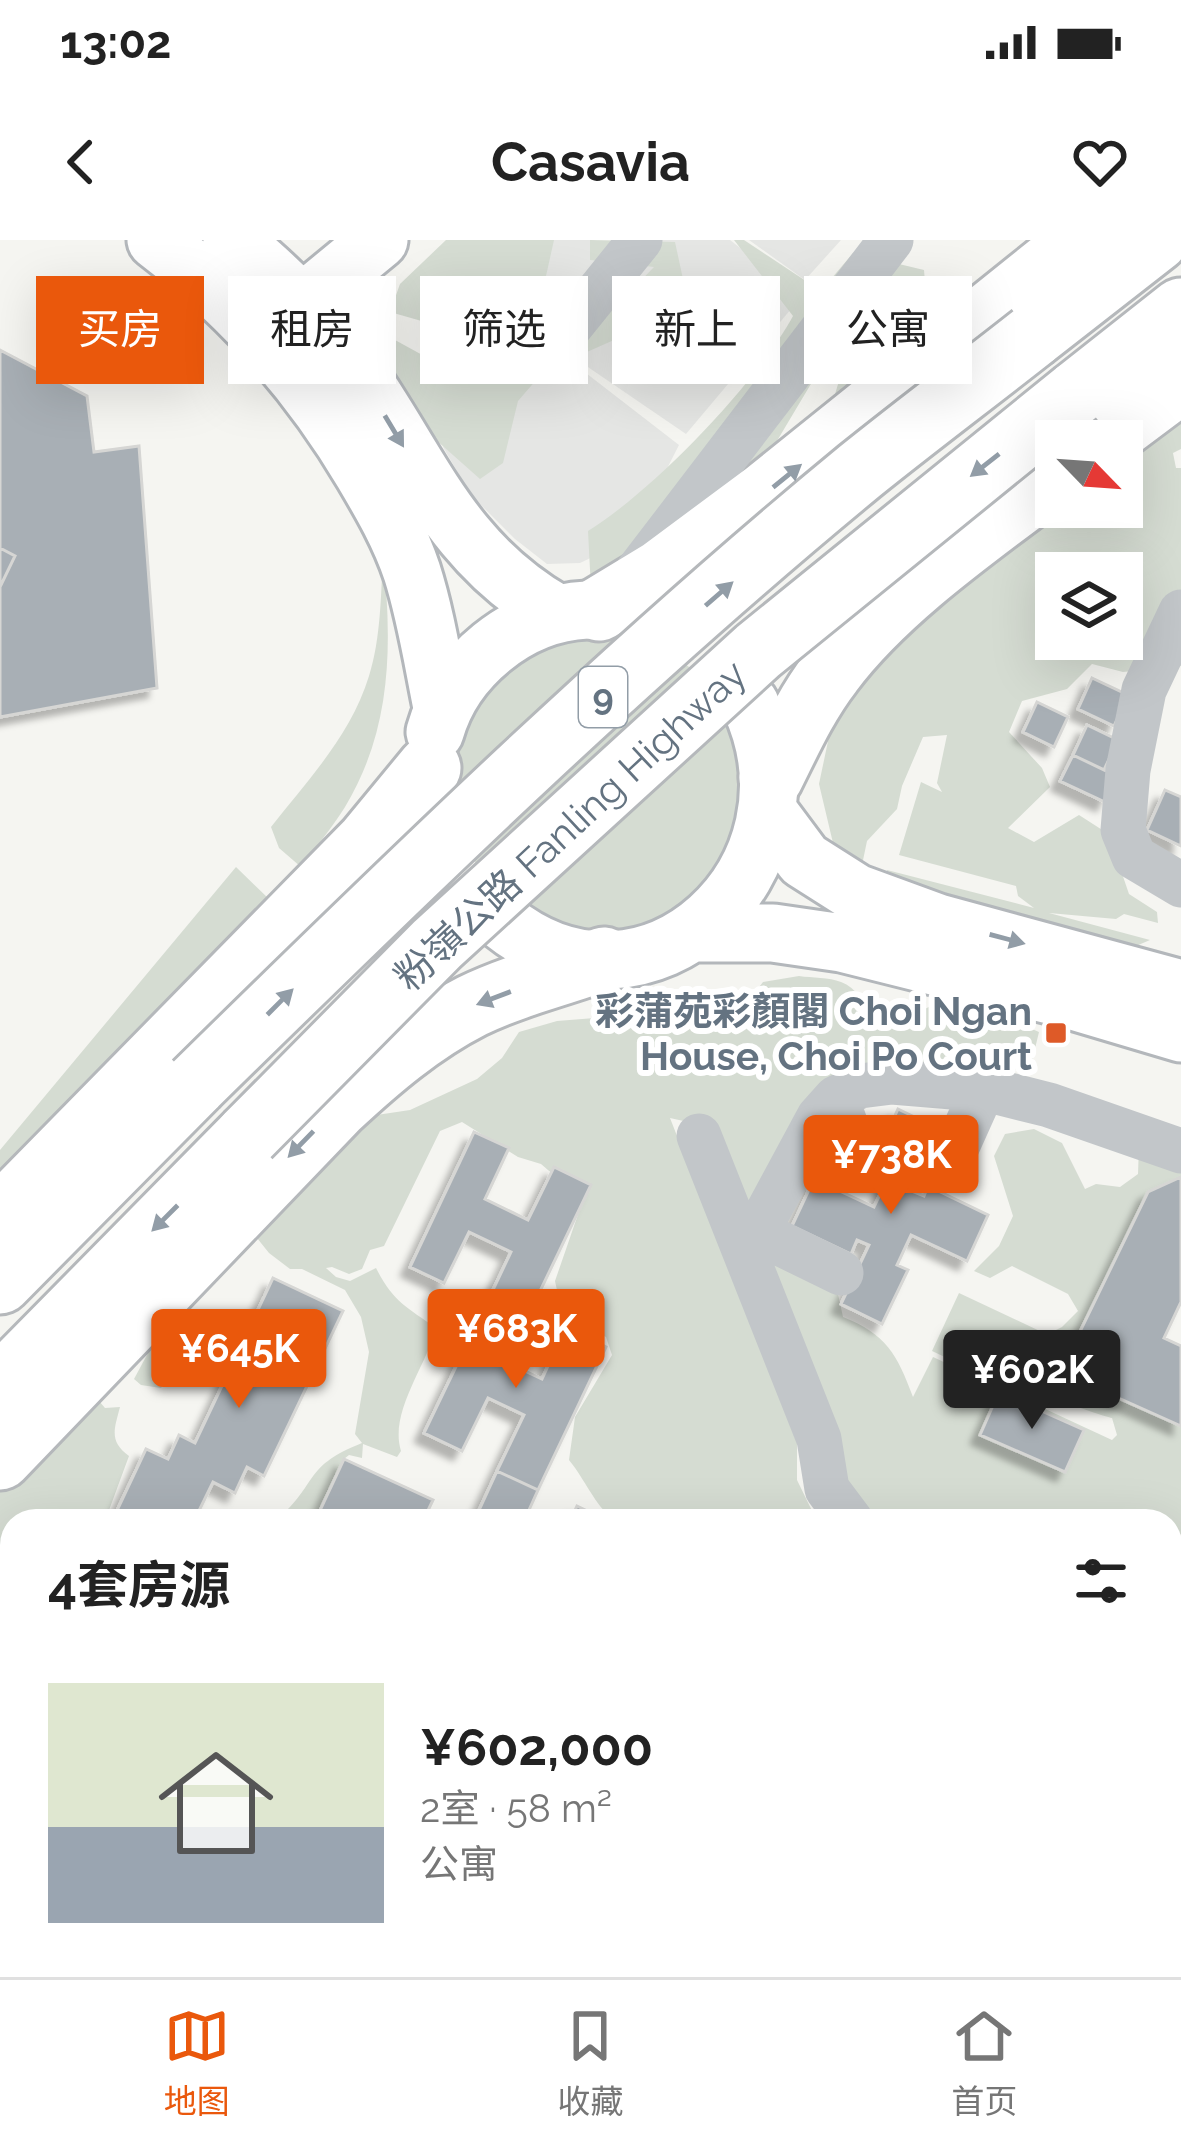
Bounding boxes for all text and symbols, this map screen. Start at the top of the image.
text: 13:02 [60,16,171,69]
icon: back [48,129,114,195]
icon: heart [1067,129,1133,195]
text: Casavia [491,130,690,194]
chip: 买房 [36,276,204,384]
chip: 租房 [228,276,396,384]
chip: 筛选 [420,276,588,384]
chip: 新上 [612,276,780,384]
chip: 公寓 [804,276,972,384]
one-way arrow [382,414,403,448]
north arrow [1035,420,1143,528]
map controls [1035,420,1143,660]
one-way arrow [969,452,1000,477]
one-way arrow [771,464,802,489]
button: layers [1035,552,1143,660]
one-way arrow [704,581,734,608]
street label: 粉嶺公路 Fanling Highway [385,650,755,1000]
road number: 9 [579,667,627,727]
one-way arrow [989,931,1026,950]
one-way arrow [266,988,294,1016]
place label: 彩蒲苑彩顏閣 Choi Ngan House, Choi Po Court [595,988,1032,1079]
one-way arrow [476,989,512,1008]
marker: 彩蒲苑彩顏閣 Choi Ngan House, Choi Po Court [1043,1020,1069,1046]
pin: ¥738K [807,1115,975,1217]
one-way arrow [288,1129,316,1158]
text: ¥738K [830,1131,952,1177]
one-way arrow [151,1204,179,1232]
pin: ¥683K [432,1289,600,1391]
text: ¥683K [455,1305,577,1351]
pin: ¥645K [155,1309,323,1411]
text: ¥645K [178,1325,300,1371]
pin: ¥602K [948,1330,1116,1432]
text: ¥602K [970,1346,1094,1392]
icon: filters [1068,1548,1134,1614]
text: 4套房源 [48,1555,230,1615]
text: ¥602,000 [420,1717,653,1777]
icon: home [144,1731,288,1875]
text: 2室 · 58 m² [420,1785,612,1831]
text: 公寓 [420,1841,498,1887]
tab: 地图 [164,2003,230,2123]
tab: 收藏 [557,2003,623,2123]
tab: 首页 [951,2003,1017,2123]

